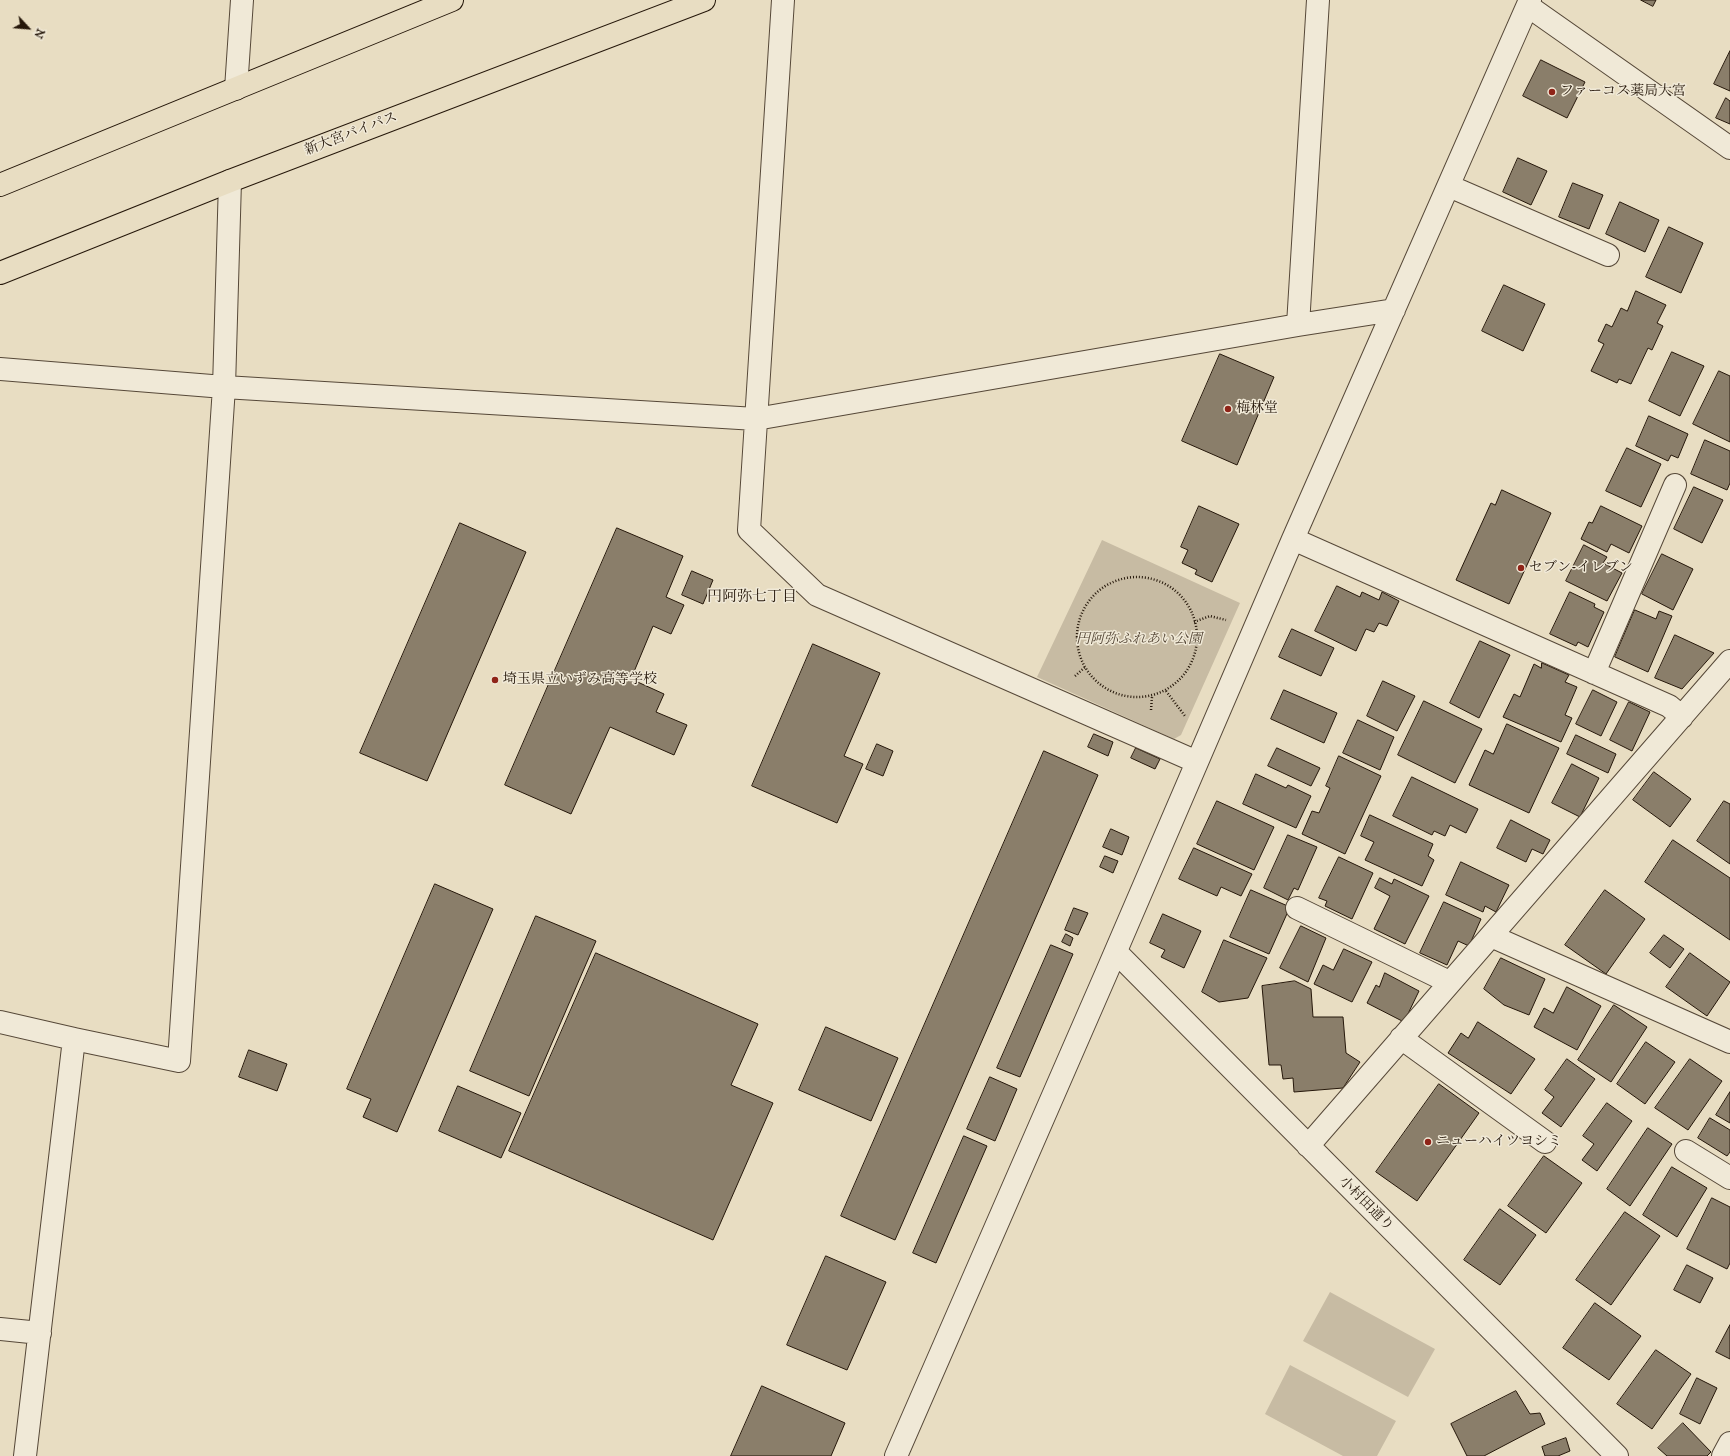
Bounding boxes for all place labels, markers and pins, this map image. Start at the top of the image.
place label: ファーコス薬局大宮 [1560,84,1686,100]
marker: ファーコス薬局大宮 [1547,87,1557,97]
place label: 梅林堂 [1236,401,1278,417]
marker: 梅林堂 [1223,404,1233,414]
place label: セブン-イレブン [1529,560,1633,576]
marker: セブン-イレブン [1516,563,1526,573]
place label: 埼玉県立いずみ高等学校 [503,672,657,688]
marker: 埼玉県立いずみ高等学校 [490,675,500,685]
place label: ニューハイツヨシミ [1436,1134,1562,1150]
marker: ニューハイツヨシミ [1423,1137,1433,1147]

